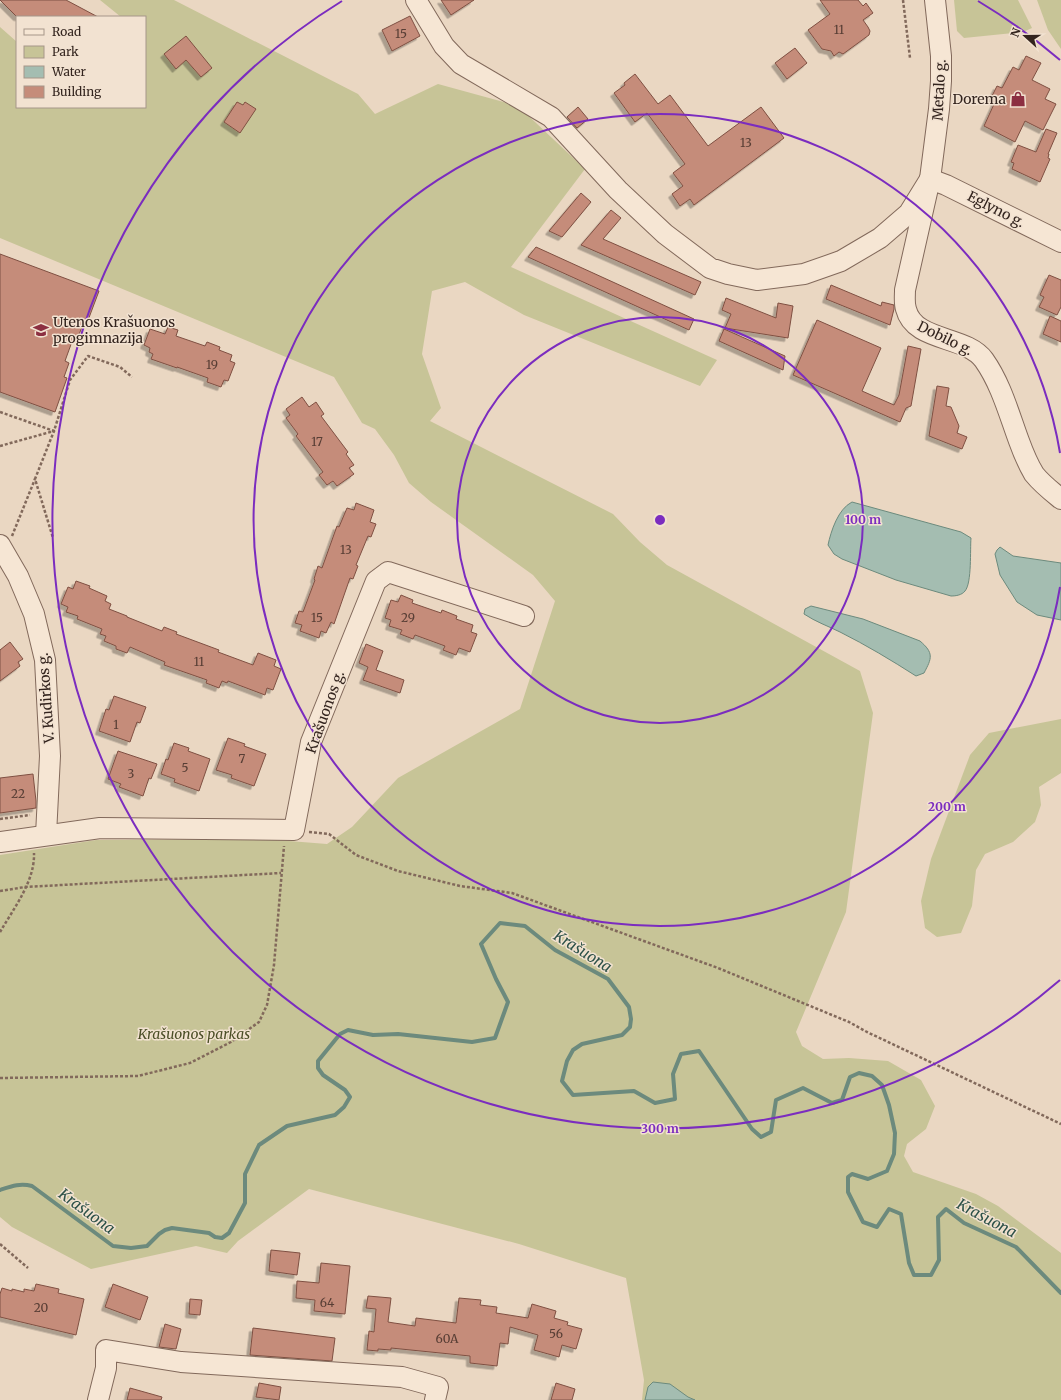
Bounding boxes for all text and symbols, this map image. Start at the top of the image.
legend [16,16,146,108]
north arrow [1005,16,1045,56]
house number: 11 [834,22,845,37]
text: Road [52,24,81,39]
house number: 15 [395,26,407,41]
text: N [1008,26,1024,39]
text: Park [52,44,79,59]
street label: Metalo g. [928,59,950,121]
text: Water [51,64,87,79]
text: Building [52,84,102,99]
place label: Dorema [952,90,1006,108]
shop icon: Dorema [1009,90,1027,108]
house number: 13 [740,135,752,150]
street label: Eglyno g. [964,187,1028,231]
place label: Utenos Krašuonos progimnazija [53,313,175,347]
street label: Dobilo g. [914,317,976,359]
school or university icon: Utenos Krašuonos progimnazija [32,321,50,339]
house number: 19 [206,357,218,372]
house number: 17 [311,434,323,449]
text: 100 m [845,512,881,527]
centre of rings [653,513,667,527]
house number: 13 [340,542,352,557]
house number: 15 [311,610,323,625]
house number: 29 [401,610,415,625]
street label: V. Kudirkos g. [34,652,58,745]
house number: 11 [194,654,205,669]
street label: Krašuonos g. [302,668,348,756]
house number: 1 [113,717,119,732]
house number: 7 [239,751,246,766]
house number: 5 [181,760,189,775]
house number: 3 [128,766,135,781]
house number: 22 [11,786,25,801]
text: 200 m [928,799,966,814]
water label: Krašuona [550,925,616,976]
park label: Krašuonos parkas [137,1025,250,1043]
text: 300 m [641,1121,679,1136]
water label: Krašuona [54,1184,119,1238]
water label: Krašuona [953,1194,1020,1242]
house number: 64 [320,1295,335,1310]
house number: 20 [34,1300,49,1315]
house number: 56 [549,1326,563,1341]
house number: 60A [435,1331,459,1346]

